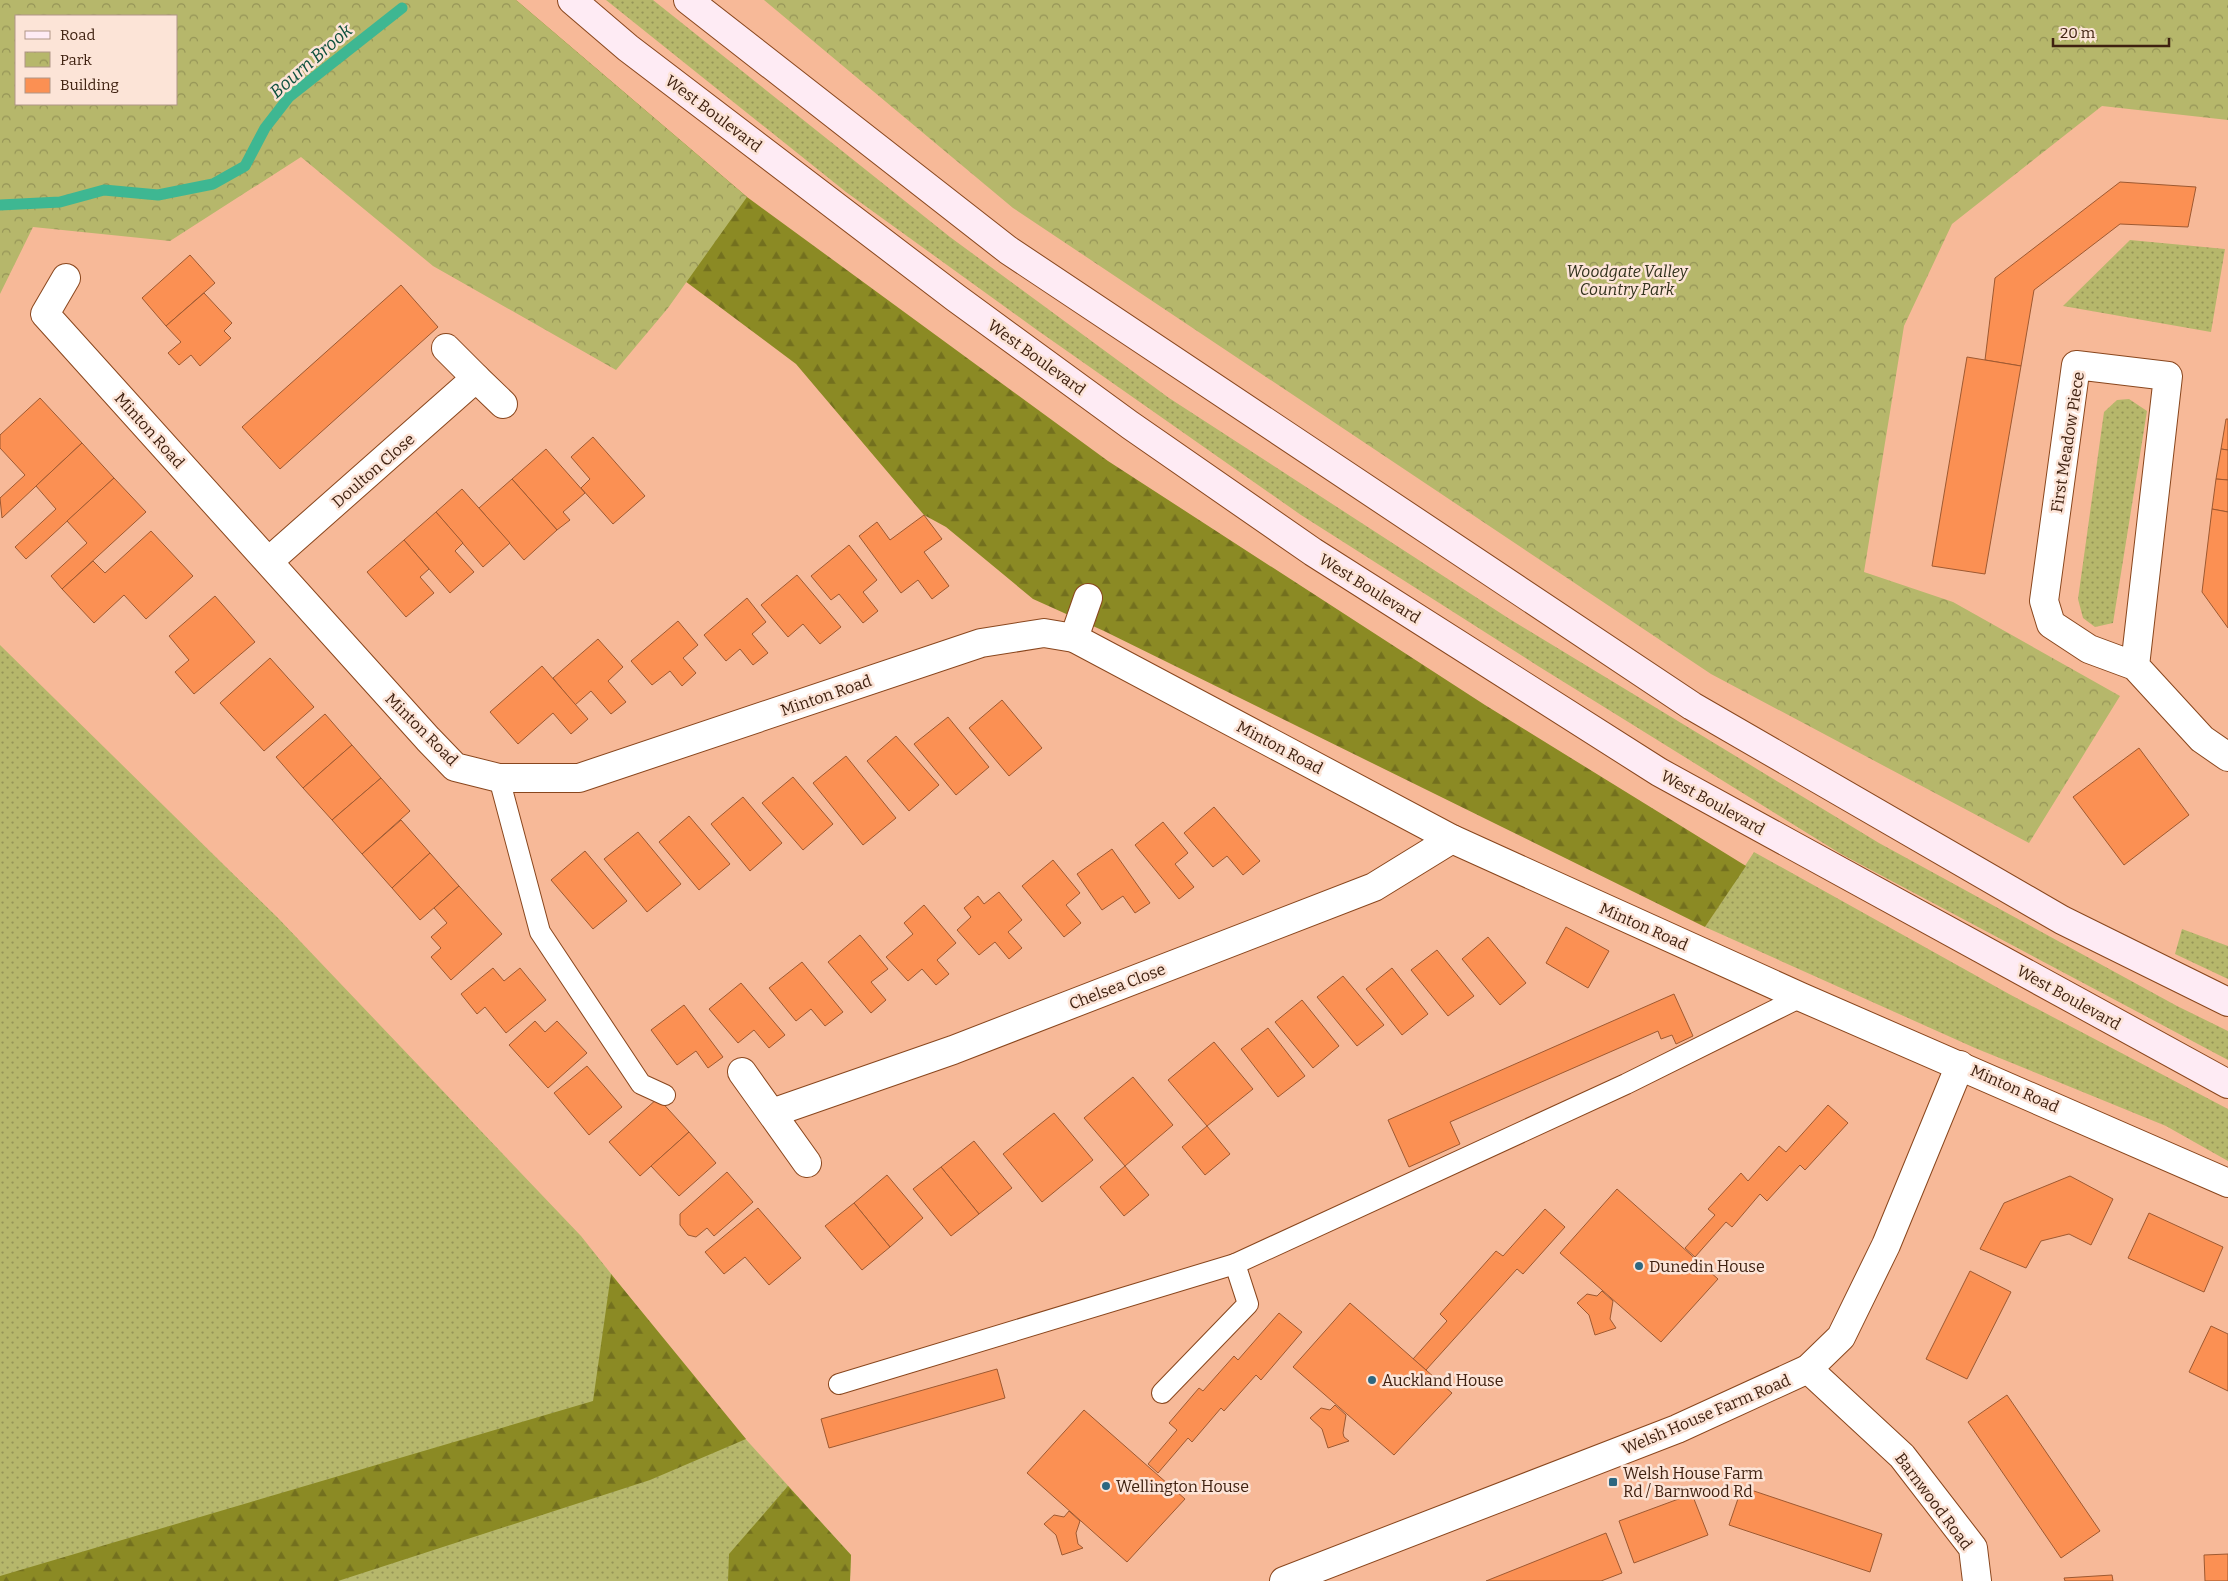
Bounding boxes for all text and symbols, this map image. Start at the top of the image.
legend [15,15,178,105]
scale bar [2053,15,2169,47]
water label: Bourn Brook [265,19,357,103]
text: 20 m [2060,24,2096,42]
text: Road [60,26,95,44]
text: Park [60,51,92,69]
street label: West Boulevard [662,71,766,156]
text: Building [60,76,119,94]
park label: Woodgate Valley Country Park [1566,262,1688,299]
street label: West Boulevard [984,316,1090,399]
street label: First Meadow Piece [2047,370,2088,514]
street label: Minton Road [111,389,189,472]
street label: Doulton Close [328,429,419,511]
street label: West Boulevard [1316,550,1424,627]
street label: Minton Road [778,671,875,720]
street label: Minton Road [381,689,462,770]
street label: Minton Road [1233,717,1327,778]
street label: West Boulevard [1657,766,1769,839]
street label: Minton Road [1597,898,1691,955]
street label: Chelsea Close [1066,959,1168,1014]
street label: West Boulevard [2013,961,2125,1034]
street label: Minton Road [1968,1060,2062,1117]
place label: Dunedin House [1649,1257,1765,1276]
marker: Dunedin House [1633,1260,1645,1272]
street label: Welsh House Farm Road [1619,1370,1794,1459]
place label: Auckland House [1382,1371,1503,1390]
marker: Auckland House [1366,1374,1378,1386]
street label: Barnwood Road [1891,1449,1977,1554]
place label: Welsh House Farm Rd / Barnwood Rd [1623,1464,1763,1501]
marker: Welsh House Farm Rd / Barnwood Rd [1607,1476,1619,1488]
place label: Wellington House [1116,1477,1249,1496]
marker: Wellington House [1100,1480,1112,1492]

